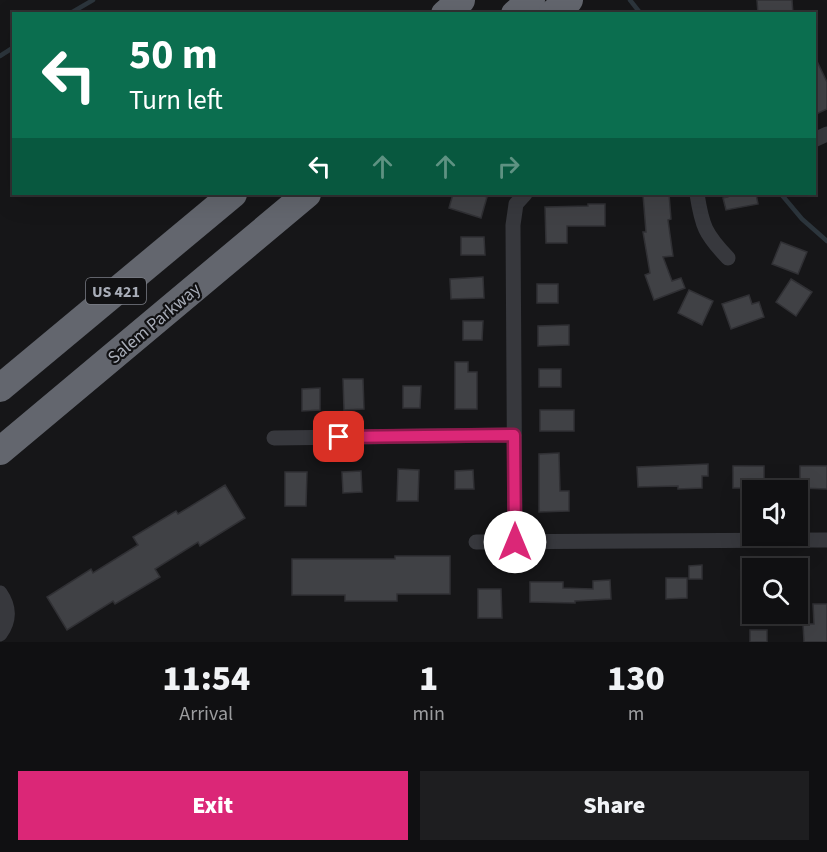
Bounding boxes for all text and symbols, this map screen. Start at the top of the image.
text: 50 m [129,25,218,85]
icon: left [30,36,108,114]
text: Turn left [129,81,223,120]
icon: left [303,150,336,183]
icon: ahead [366,150,399,183]
icon: ahead [429,150,462,183]
icon: right [492,150,525,183]
street label: Salem Parkway [102,277,207,370]
road number: US 421 [86,278,146,304]
pin [313,411,364,462]
icon: arrive [322,420,355,453]
map controls [742,480,808,624]
button: sound [742,480,808,546]
position arrow [483,510,547,574]
button: search [742,558,808,624]
text: 11:54 [162,653,250,704]
text: 1 [419,653,438,704]
text: 130 [607,653,665,704]
text: Arrival [179,700,233,728]
text: min [412,700,445,728]
text: m [628,700,644,728]
button: Exit [18,771,408,840]
button: Share [420,771,809,840]

